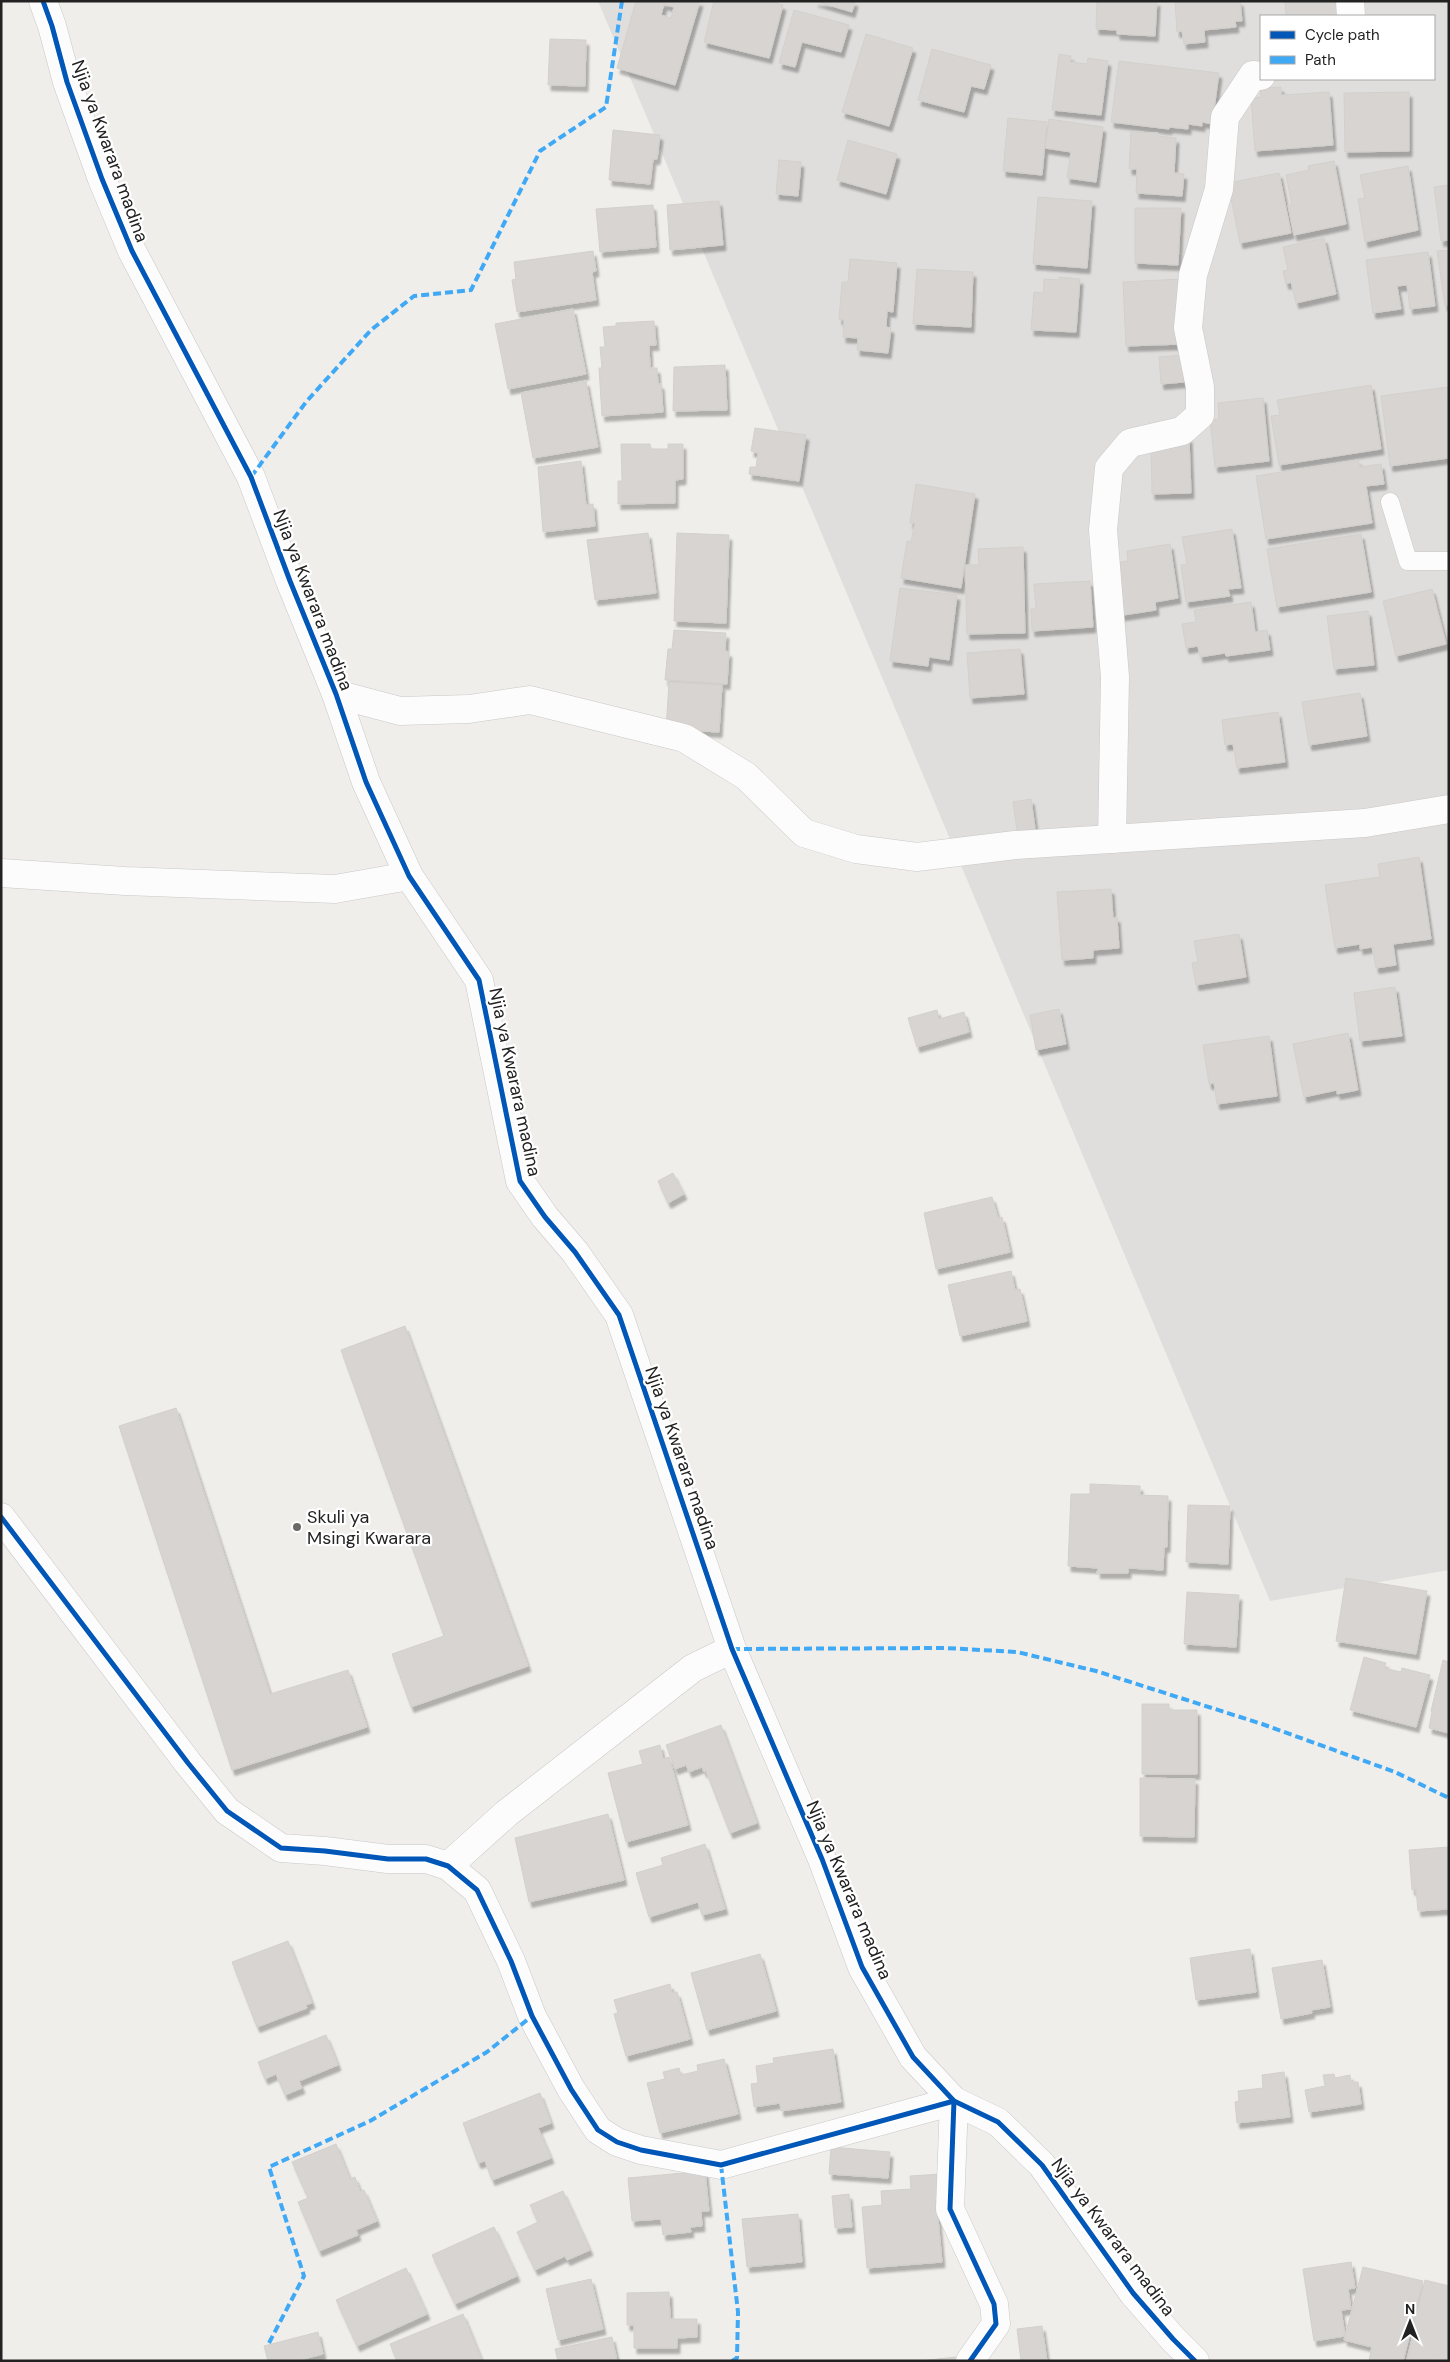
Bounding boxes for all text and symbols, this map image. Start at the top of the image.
legend [1260,15,1435,80]
text: Cycle path [1305,25,1380,45]
text: Path [1305,50,1336,70]
street label: Njia ya Kwarara madina [66,57,154,245]
street label: Njia ya Kwarara madina [267,506,359,694]
street label: Njia ya Kwarara madina [483,986,547,1178]
street label: Njia ya Kwarara madina [639,1363,725,1553]
place label: Skuli ya Msingi Kwarara [307,1505,431,1550]
marker: Skuli ya Msingi Kwarara [291,1521,303,1533]
street label: Njia ya Kwarara madina [800,1797,898,1983]
street label: Njia ya Kwarara madina [1046,2153,1180,2321]
north arrow [1385,2297,1435,2347]
text: N [1405,2300,1415,2318]

